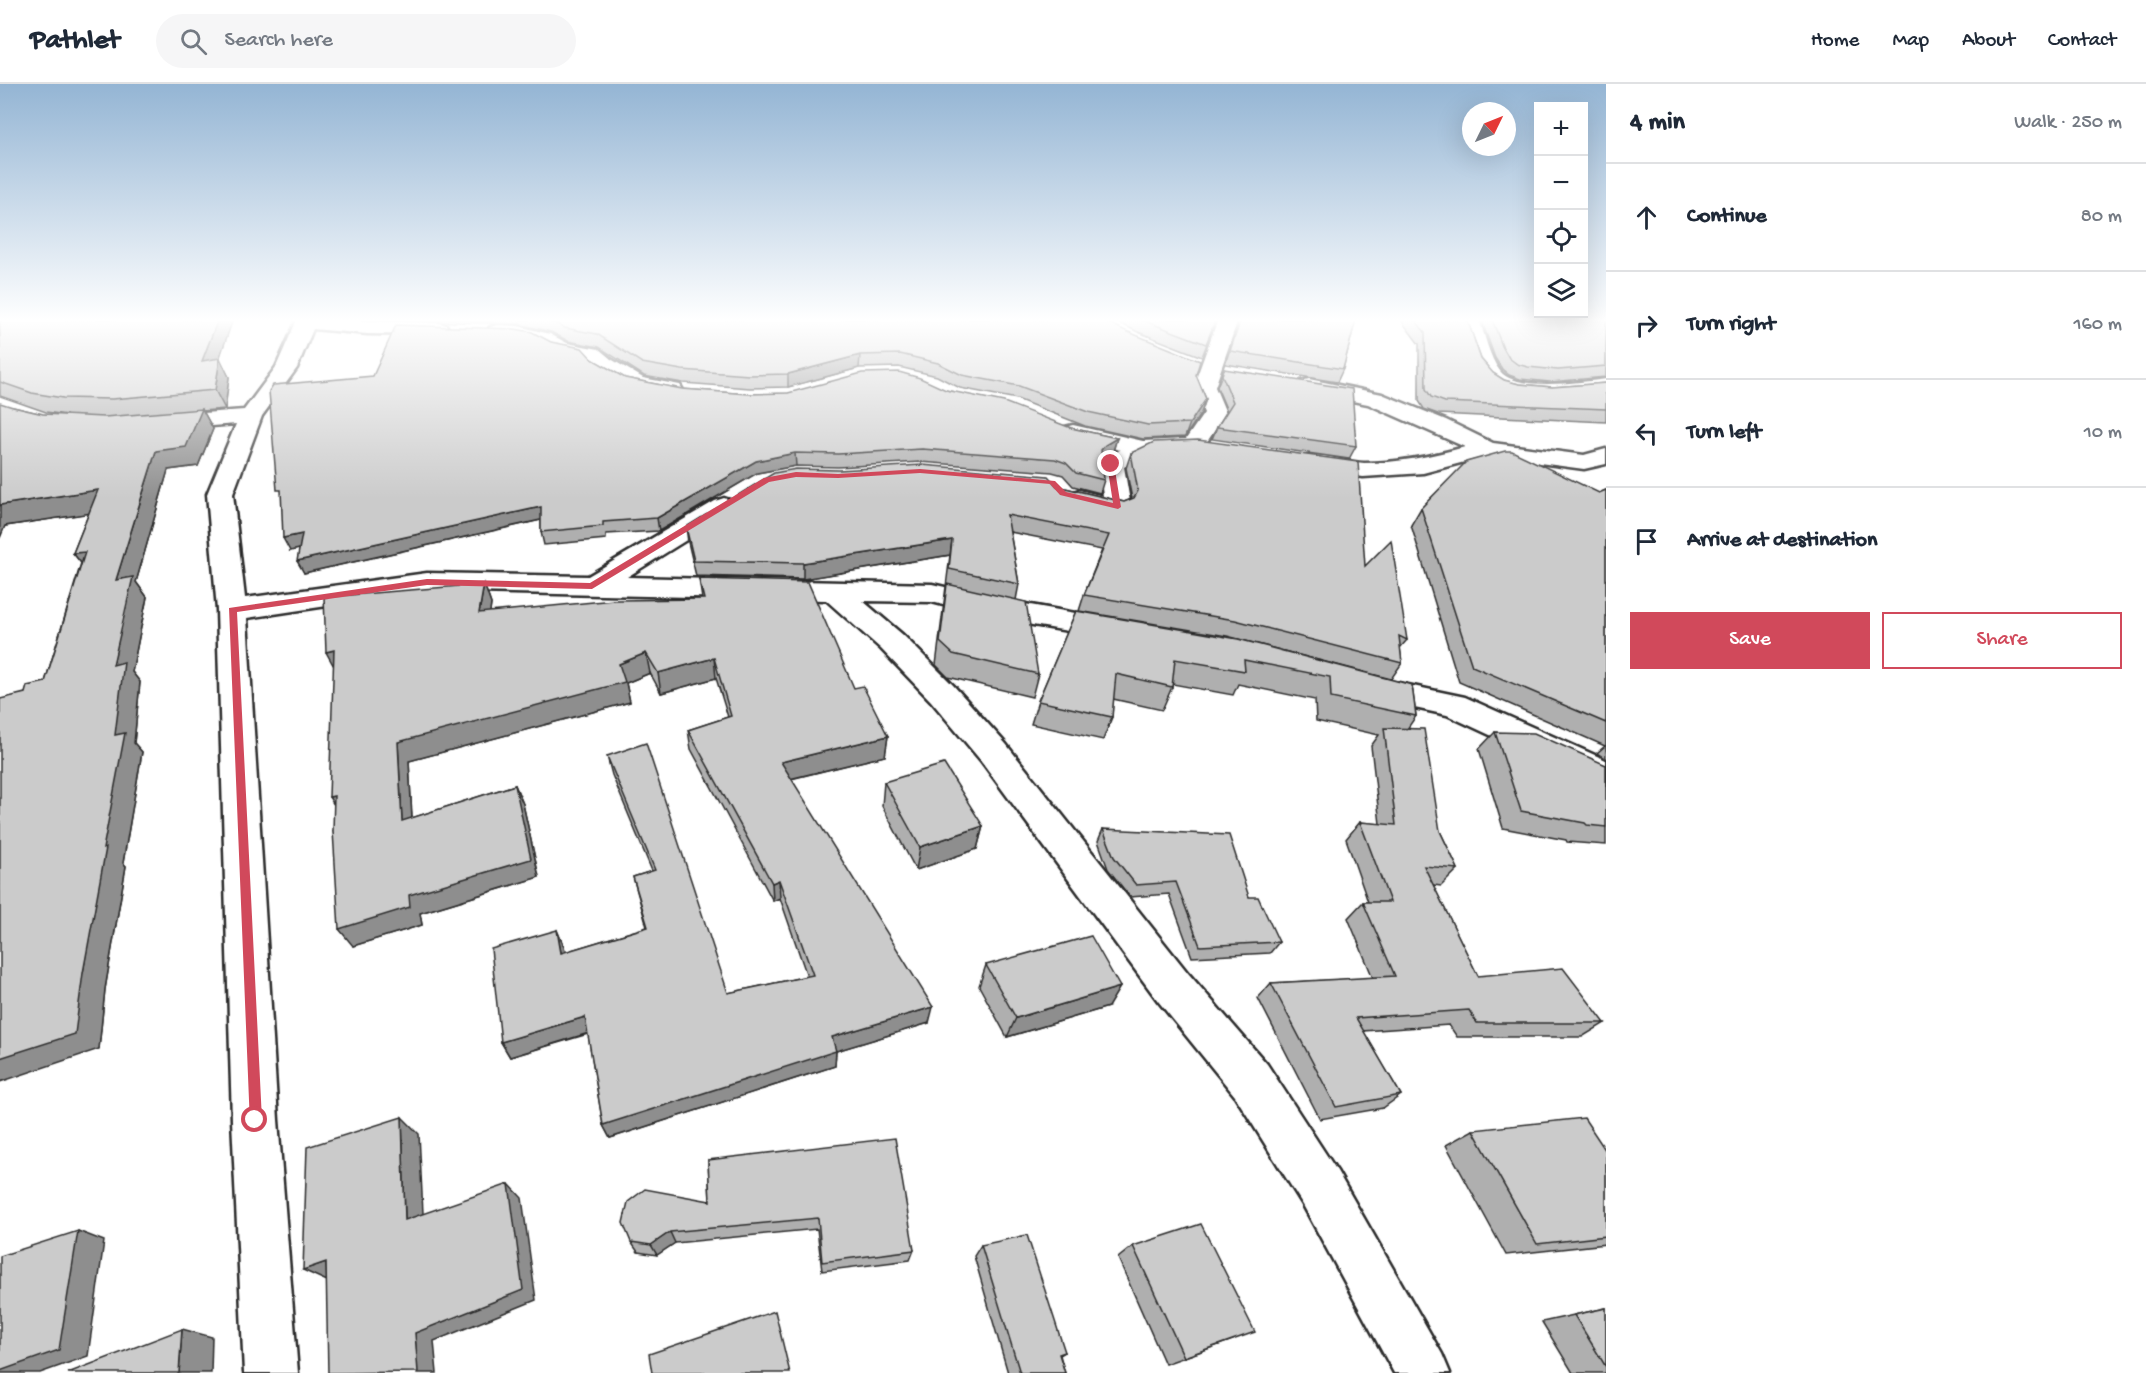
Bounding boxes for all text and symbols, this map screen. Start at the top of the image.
search box [156,14,576,68]
text: Pathlet [30,25,120,58]
icon: search [177,25,210,58]
text: Search here [225,28,333,54]
text: Home [1811,29,1859,54]
text: Map [1892,29,1929,54]
text: About [1962,29,2015,54]
text: Contact [2048,29,2116,54]
north arrow [1462,102,1516,156]
map controls [1534,102,1588,318]
button: + [1534,102,1588,156]
text: 4 min [1630,108,1685,139]
text: Walk · 250 m [2014,112,2122,135]
button: − [1534,156,1588,210]
icon: ahead [1630,201,1663,234]
text: Continue [1687,204,1767,230]
text: 80 m [2081,206,2122,229]
button: locate [1534,210,1588,264]
button: layers [1534,264,1588,318]
icon: right [1630,309,1663,342]
text: Turn right [1687,312,1775,338]
text: 160 m [2073,314,2122,337]
icon: left [1630,417,1663,450]
text: Turn left [1687,420,1761,446]
text: 10 m [2084,422,2122,445]
route end [1097,450,1123,476]
icon: arrive [1630,525,1663,558]
text: Arrive at destination [1687,528,1877,554]
button: Save [1630,612,1870,669]
button: Share [1882,612,2122,669]
route start [241,1106,267,1132]

